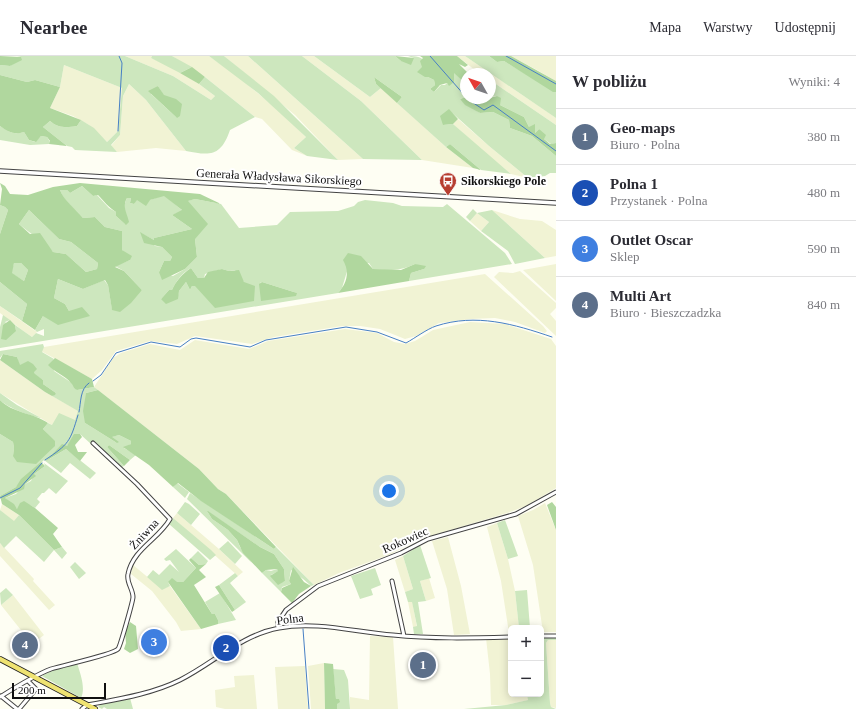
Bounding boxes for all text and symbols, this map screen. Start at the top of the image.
text: Nearbee [20,17,88,38]
text: Mapa [649,20,681,35]
text: Warstwy [703,20,753,35]
text: Udostępnij [775,20,836,35]
north arrow [460,68,496,104]
text: W pobliżu [572,72,647,91]
text: Wyniki: 4 [788,74,840,89]
text: Geo-maps [610,120,675,136]
text: 1 [582,129,588,144]
text: 380 m [807,129,840,144]
text: Biuro · Polna [610,137,680,152]
street label: Generała Władysława Sikorskiego [196,166,362,188]
bus stop icon: Sikorskiego Pole [438,171,458,196]
place label: Sikorskiego Pole [461,174,547,188]
text: Polna 1 [610,176,658,192]
text: 2 [582,185,588,200]
text: 480 m [807,185,840,200]
text: Przystanek · Polna [610,193,707,208]
text: Outlet Oscar [610,232,693,248]
text: 3 [582,241,588,256]
text: 590 m [807,241,840,256]
text: Sklep [610,249,640,264]
text: Multi Art [610,288,671,304]
text: 4 [582,297,588,312]
text: 840 m [807,297,840,312]
text: Biuro · Bieszczadzka [610,305,721,320]
your location [379,481,399,501]
street label: Żniwna [126,515,162,552]
street label: Rokowiec [380,524,430,556]
street label: Polna [276,610,305,628]
map controls [508,625,544,697]
button: + [508,625,544,661]
pin: 3 [141,627,167,657]
pin: 4 [12,630,38,660]
pin: 2 [213,633,239,663]
pin: 1 [410,650,436,680]
button: − [508,661,544,697]
scale bar [12,681,106,700]
text: 200 m [18,684,46,696]

